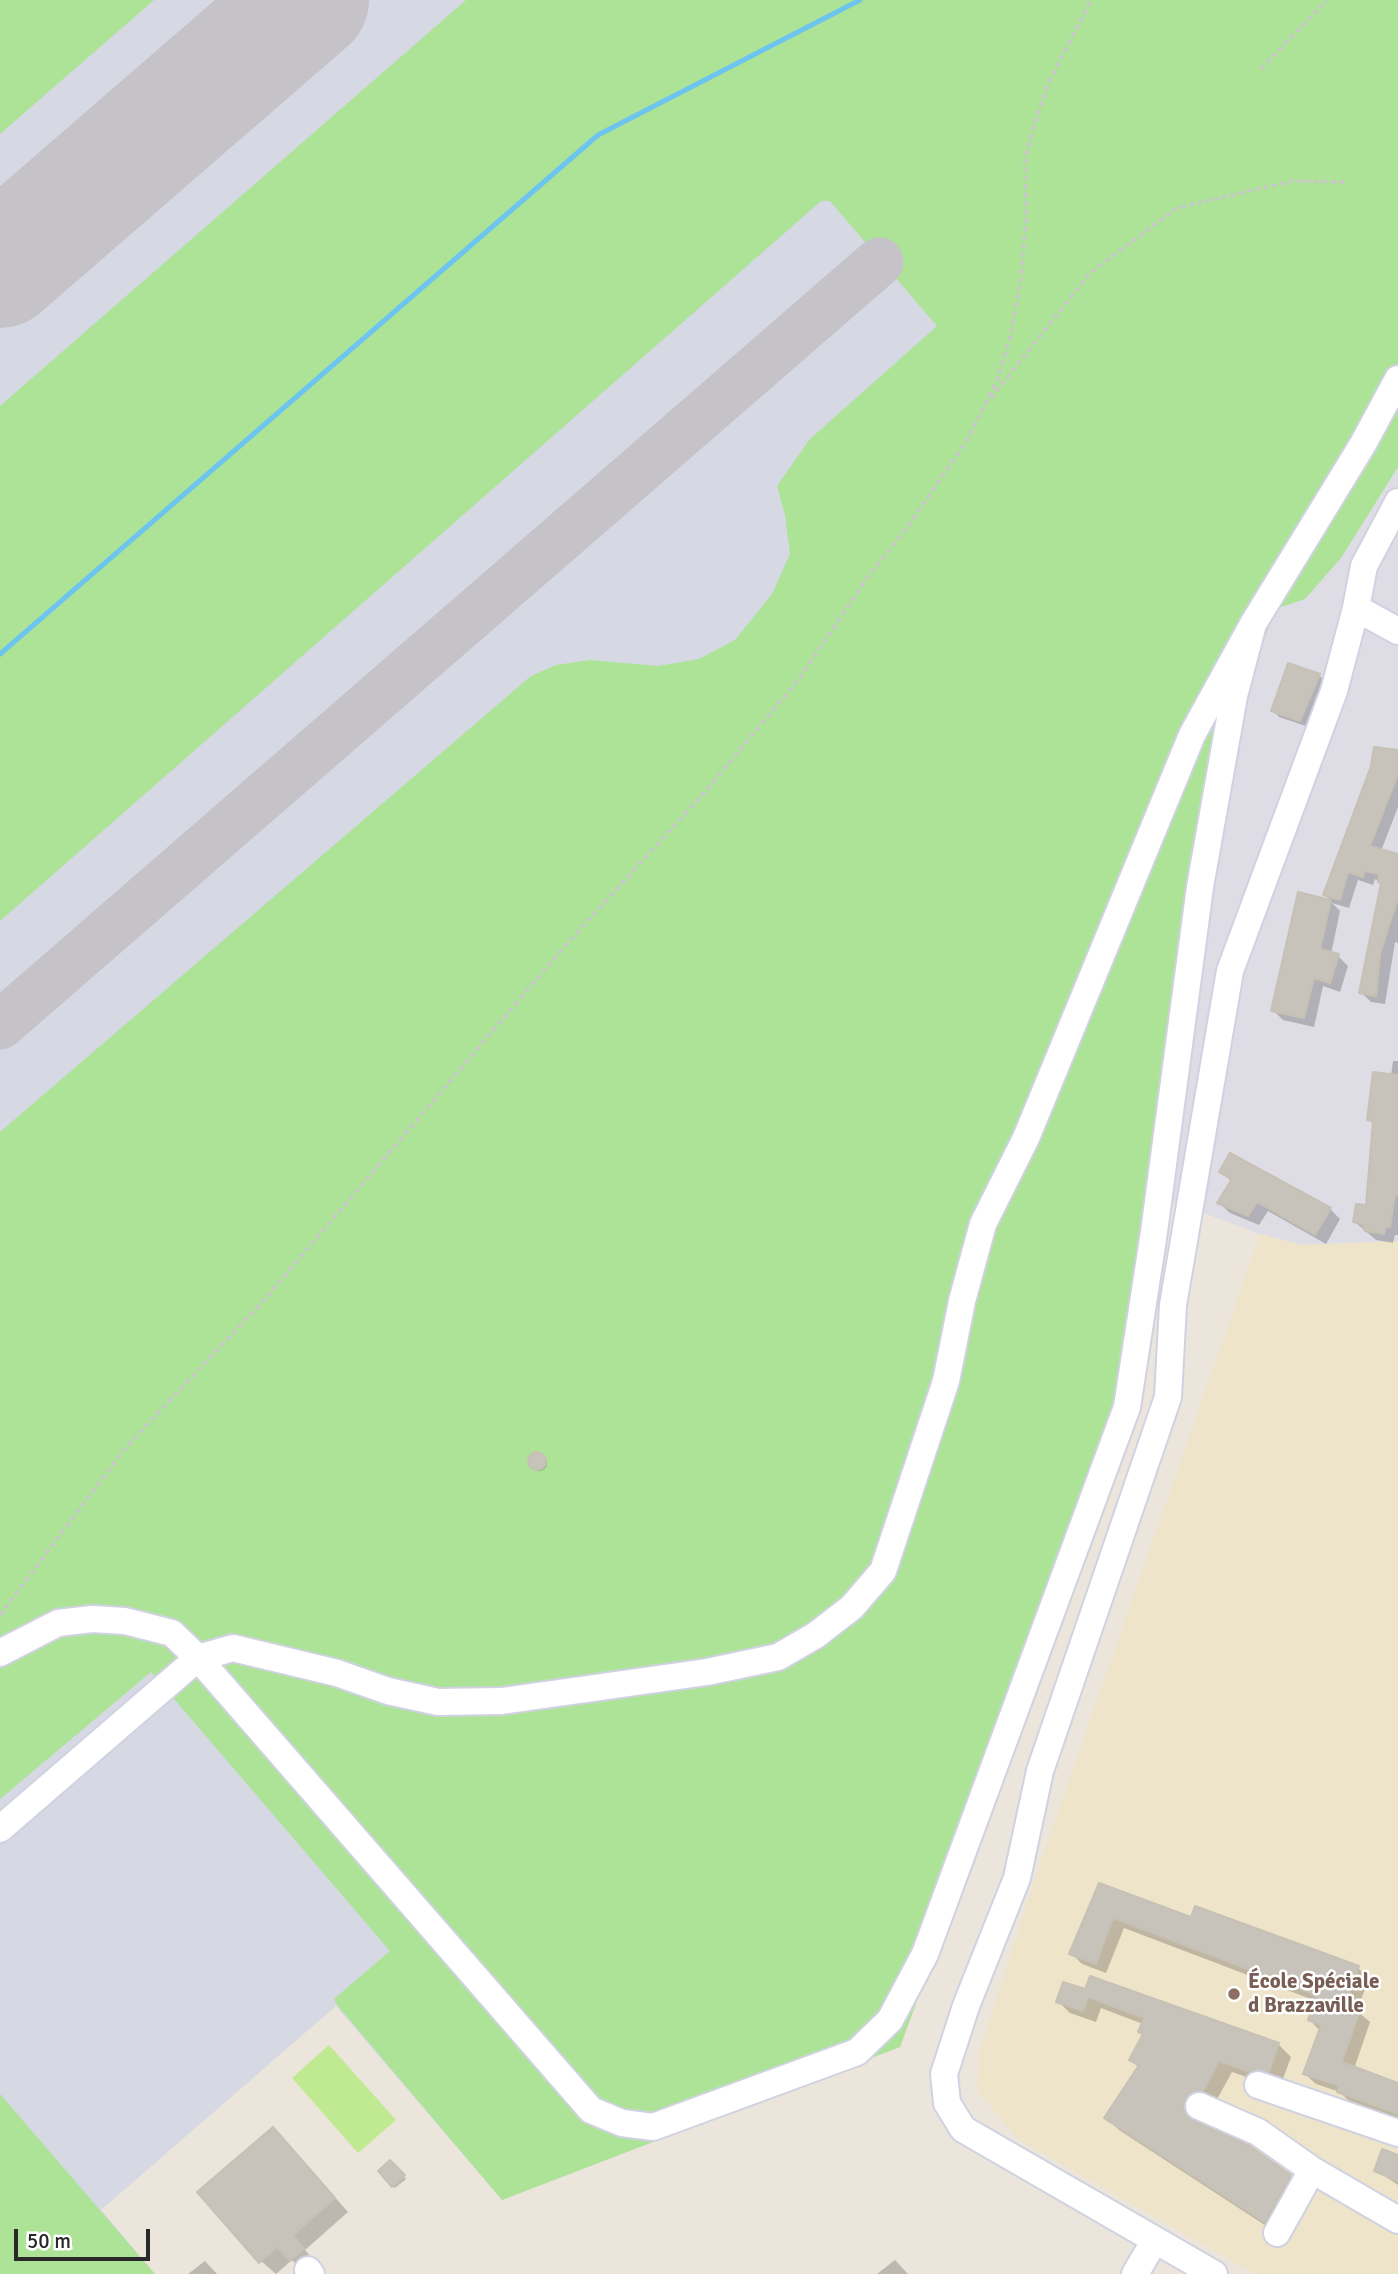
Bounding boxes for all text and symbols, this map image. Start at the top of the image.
place label: École Spéciale d Brazzaville [1248,1969,1379,2019]
marker: École Spéciale d Brazzaville [1226,1986,1242,2002]
scale bar [18,2214,154,2258]
text: 50 m [27,2228,71,2254]

